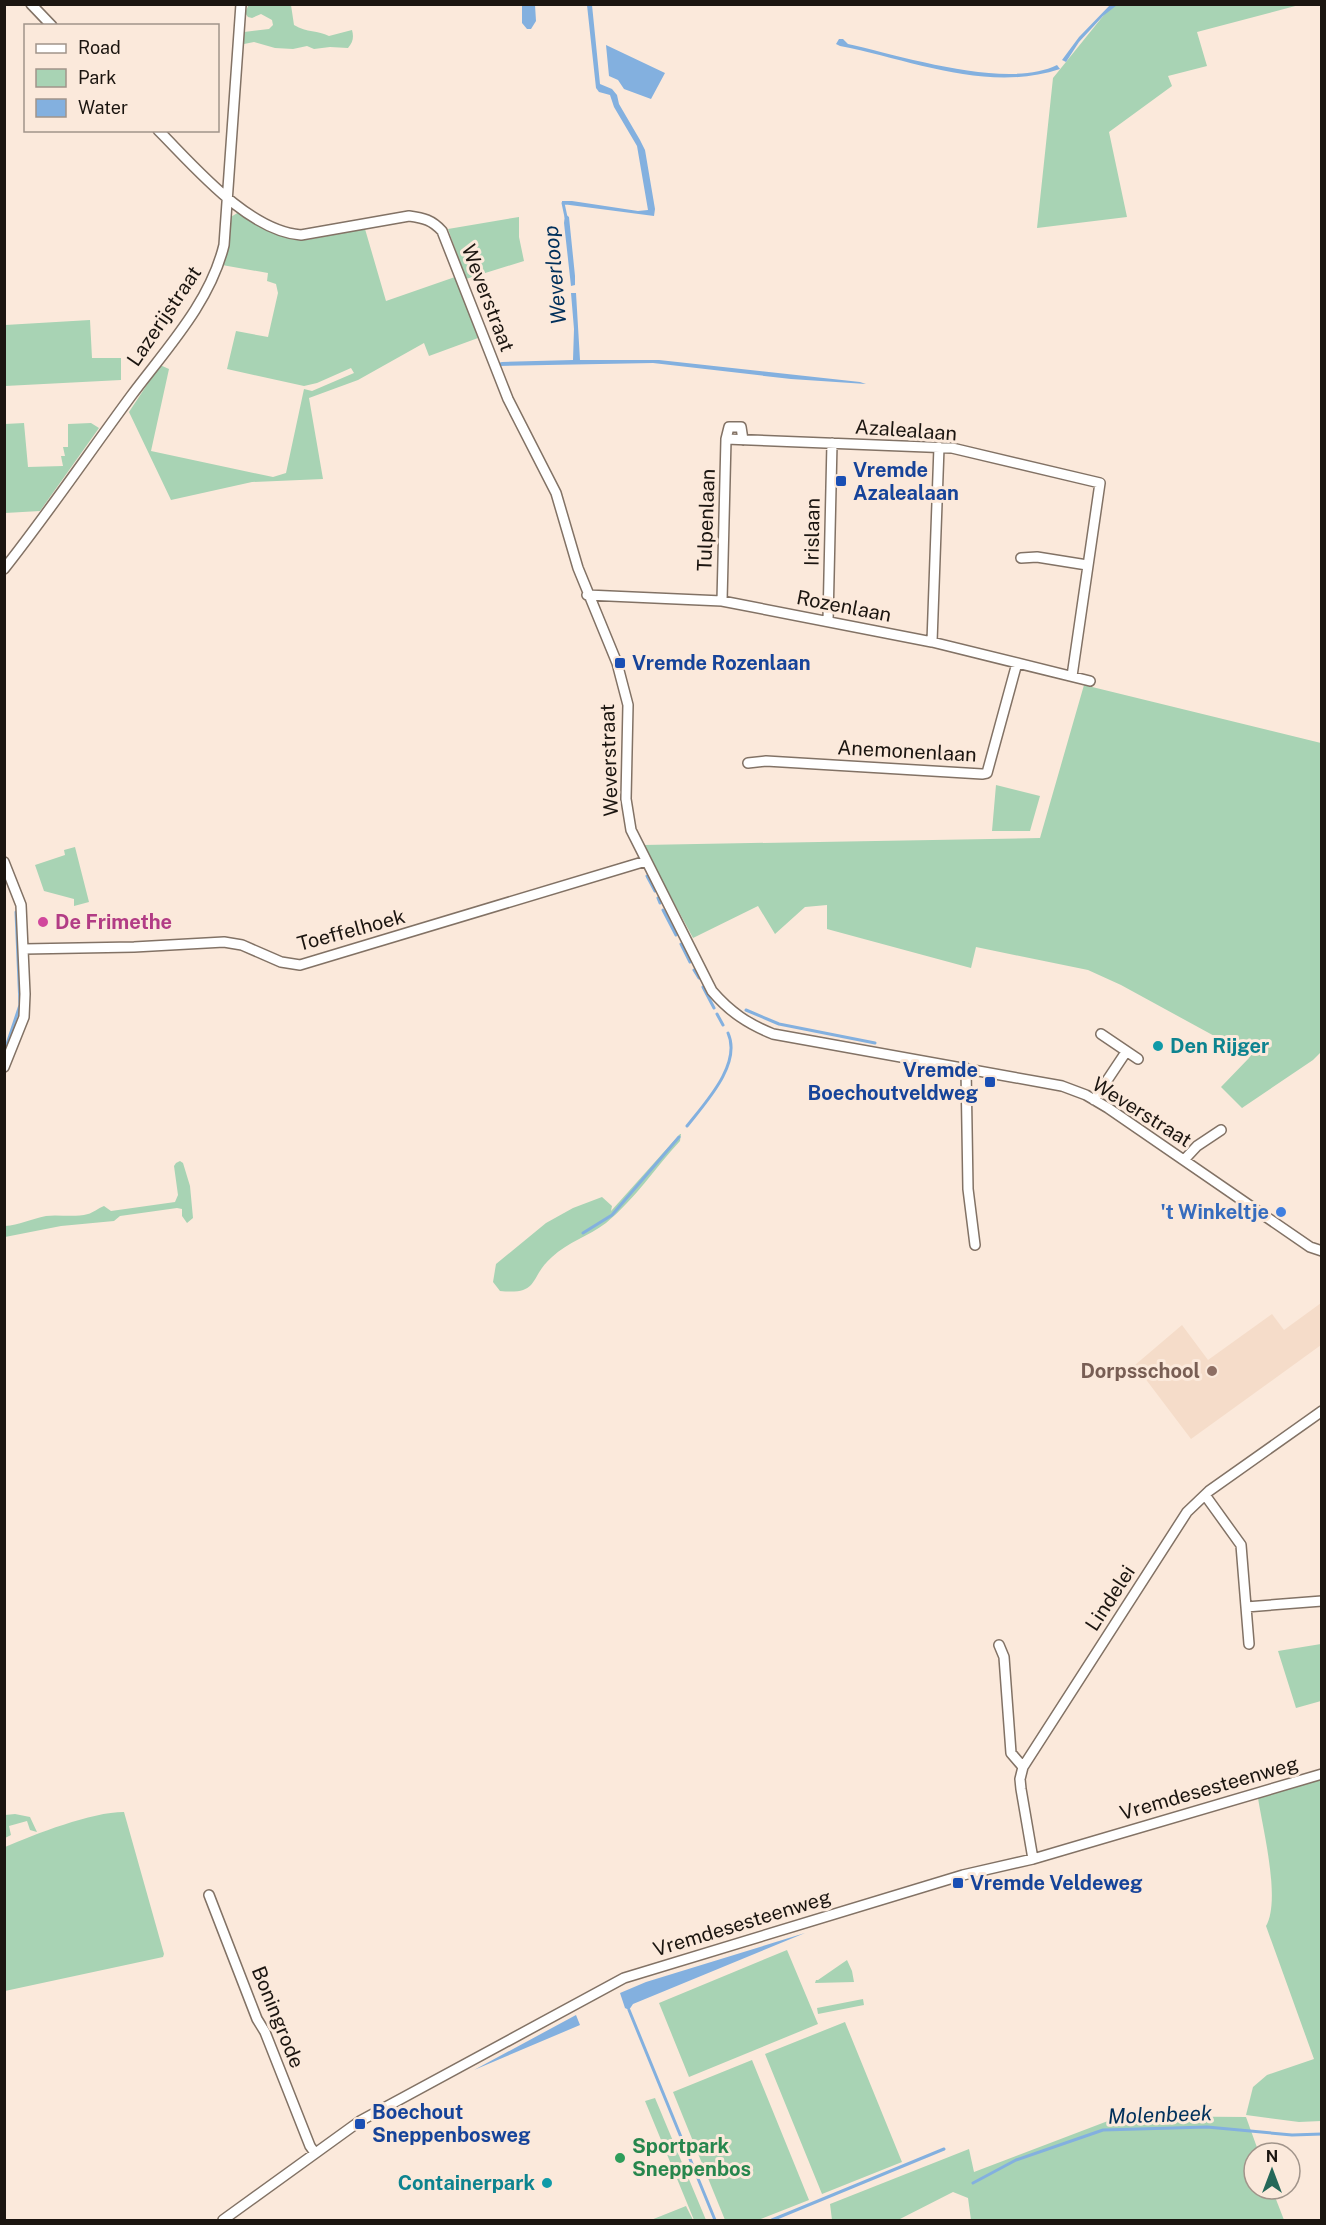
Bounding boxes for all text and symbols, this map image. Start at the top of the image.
legend [24,24,219,132]
text: Road [78,37,121,58]
text: Park [78,67,116,88]
text: Water [78,97,128,118]
water label: Weverloop [538,225,571,326]
street label: Weverstraat [457,241,519,355]
street label: Lazerijstraat [122,261,206,371]
street label: Azalealaan [854,414,958,446]
place label: Vremde Azalealaan [853,458,959,505]
street label: Tulpenlaan [692,468,720,572]
marker: Vremde Azalealaan [834,474,848,488]
street label: Irislaan [799,498,825,566]
street label: Rozenlaan [794,585,894,627]
place label: Vremde Rozenlaan [632,651,811,675]
marker: Vremde Rozenlaan [613,656,627,670]
street label: Weverstraat [595,703,623,817]
street label: Anemonenlaan [837,735,977,767]
street label: Toeffelhoek [294,904,408,956]
place label: De Frimethe [55,910,172,934]
marker: De Frimethe [36,915,50,929]
place label: Den Rijger [1170,1034,1269,1058]
marker: Den Rijger [1151,1039,1165,1053]
place label: Vremde Boechoutveldweg [808,1058,978,1105]
street label: Weverstraat [1088,1072,1196,1152]
marker: Vremde Boechoutveldweg [983,1075,997,1089]
place label: 't Winkeltje [1160,1200,1269,1224]
marker: 't Winkeltje [1274,1205,1288,1219]
place label: Dorpsschool [1080,1359,1200,1383]
marker: Dorpsschool [1205,1364,1219,1378]
street label: Lindelei [1080,1561,1140,1635]
street label: Vremdesesteenweg [1117,1751,1301,1825]
place label: Vremde Veldeweg [970,1871,1143,1895]
marker: Vremde Veldeweg [951,1876,965,1890]
street label: Vremdesesteenweg [650,1885,834,1961]
street label: Boningrode [247,1963,309,2071]
place label: Boechout Sneppenbosweg [372,2100,531,2147]
water label: Molenbeek [1107,2100,1213,2129]
marker: Boechout Sneppenbosweg [353,2117,367,2131]
place label: Sportpark Sneppenbos [632,2134,751,2181]
north arrow [1242,2141,1302,2201]
text: N [1266,2147,1278,2166]
marker: Sportpark Sneppenbos [613,2151,627,2165]
place label: Containerpark [398,2171,535,2195]
marker: Containerpark [540,2176,554,2190]

